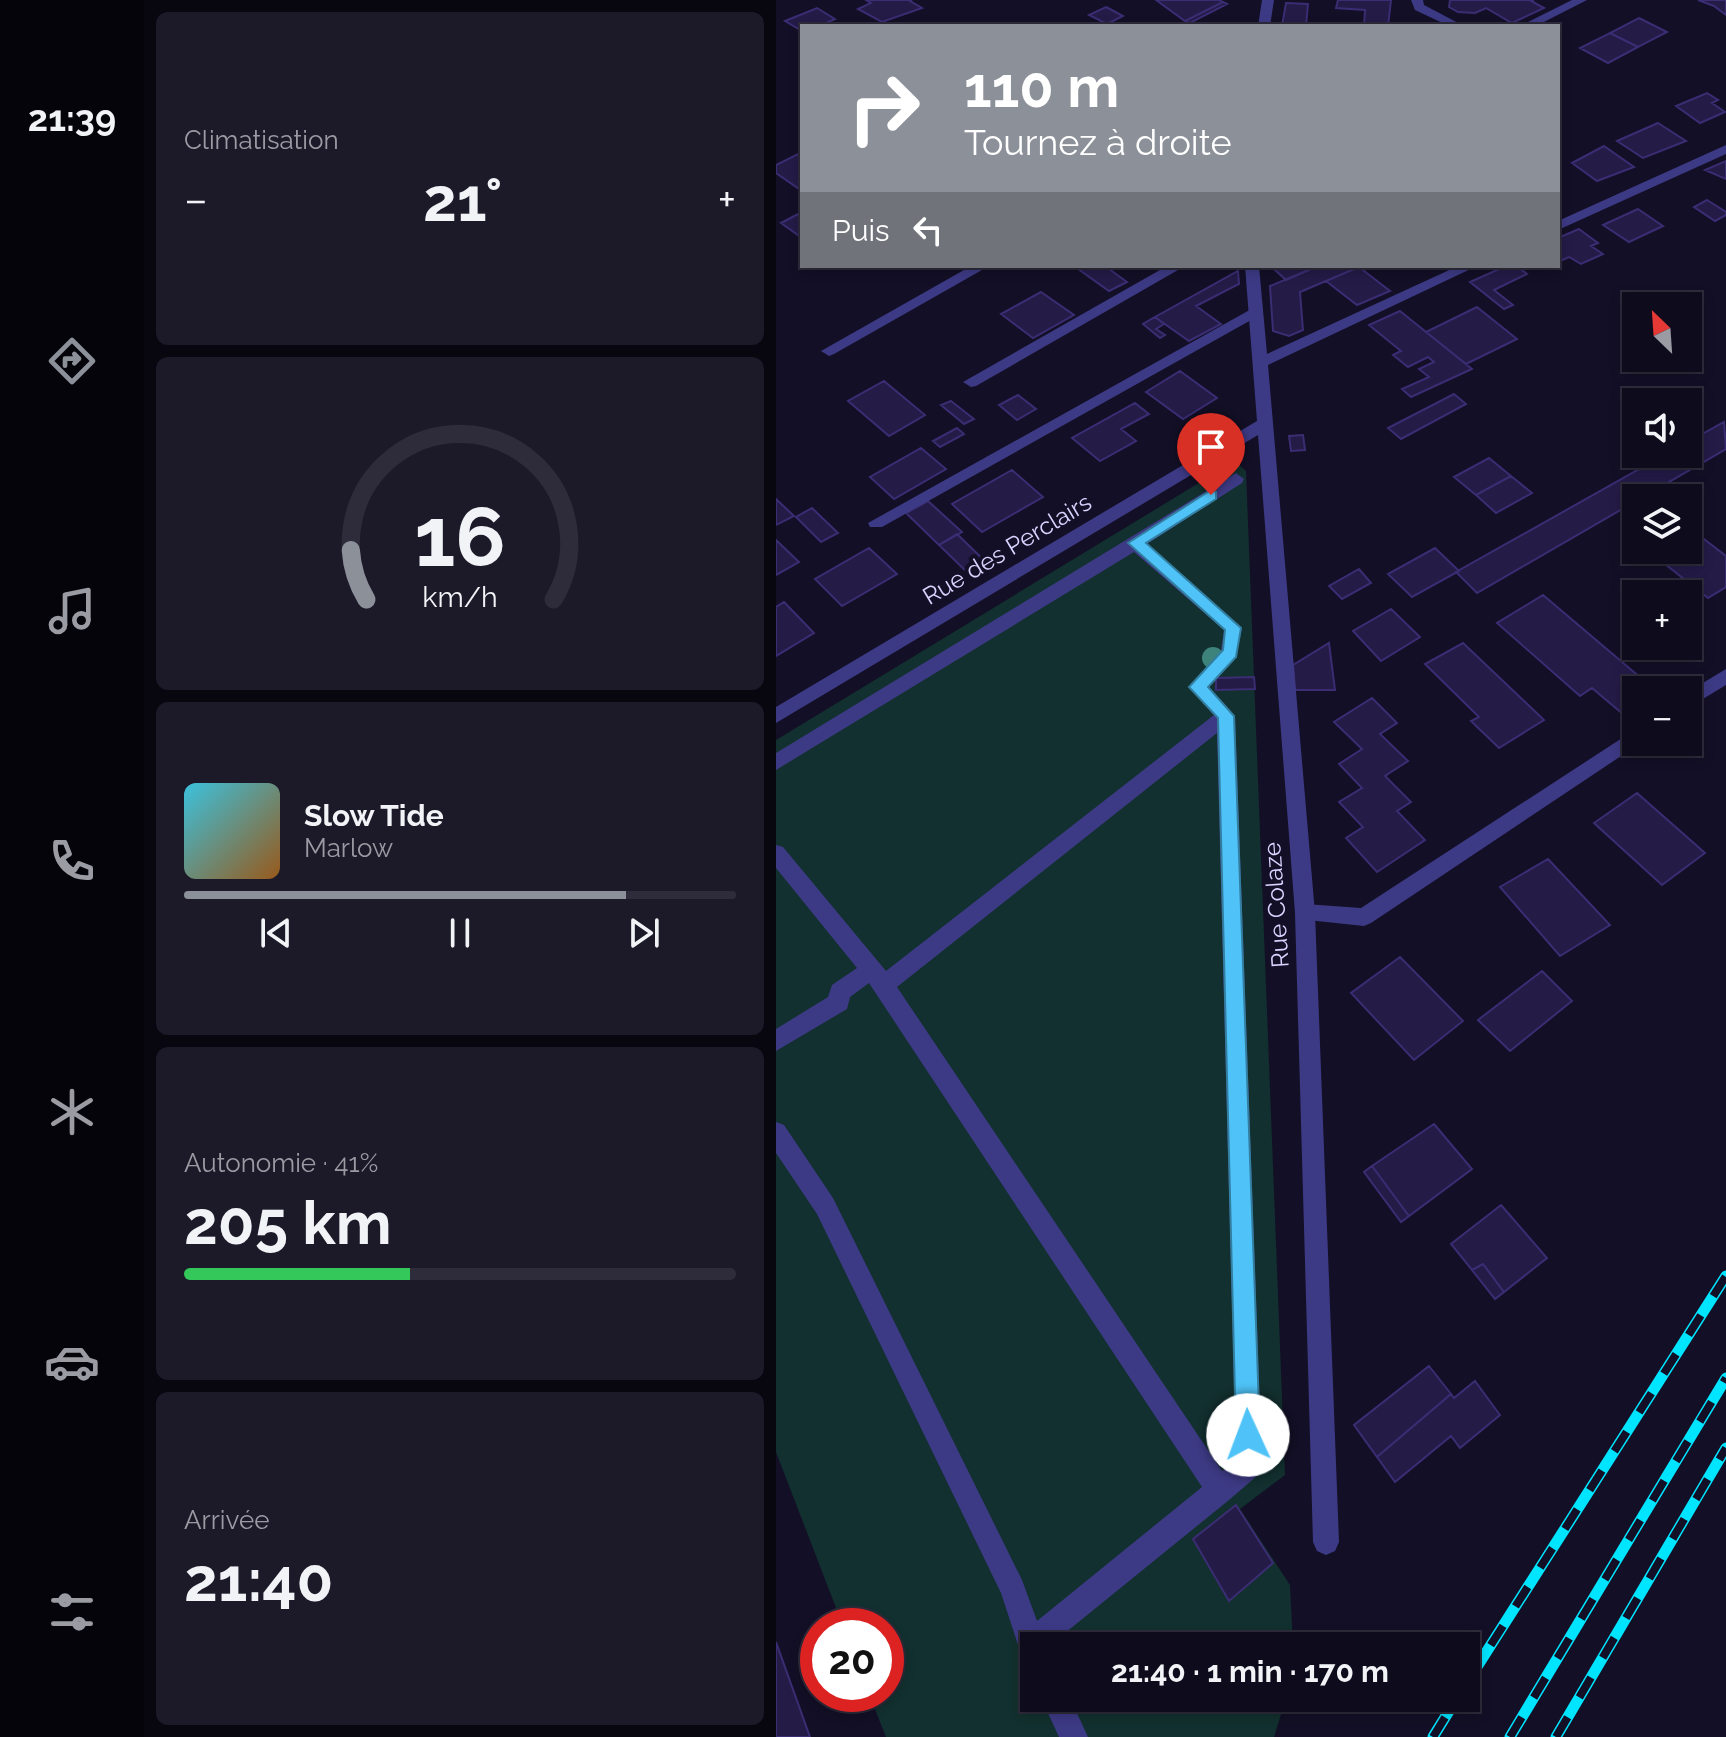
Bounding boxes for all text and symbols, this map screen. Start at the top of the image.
text: 110 m [964,54,1119,120]
icon: right [832,56,936,160]
text: 21:39 [28,97,116,139]
text: Tournez à droite [964,121,1232,163]
text: Climatisation [184,125,339,155]
text: 21° [423,165,502,235]
text: − [184,174,208,225]
text: + [718,174,736,225]
icon: left [906,208,950,252]
text: Puis [832,213,890,248]
north arrow [1622,292,1702,372]
map controls [1622,292,1702,756]
icon: directions [44,333,100,389]
button: sound [1622,388,1702,468]
pin [1177,413,1245,495]
icon: arrive [1189,425,1233,469]
button: layers [1622,484,1702,564]
text: 16 [414,487,506,584]
street label: Rue des Perclairs [917,487,1097,611]
text: km/h [422,580,498,614]
button: + [1622,580,1702,660]
icon: music [44,583,100,639]
button: − [1622,676,1702,756]
text: Slow Tide [304,798,444,833]
icon: phone [44,833,100,889]
text: Marlow [304,833,393,863]
street label: Rue Colaze [1257,841,1295,969]
icon: previous [254,911,298,955]
icon: pause [438,911,482,955]
icon: next [622,911,666,955]
icon: climate [44,1084,100,1140]
text: Autonomie · 41% [184,1148,378,1178]
text: 205 km [184,1188,392,1258]
icon: car [44,1334,100,1390]
position arrow [1206,1393,1290,1477]
text: Arrivée [184,1505,269,1535]
text: 21:40 [184,1545,333,1615]
icon: filters [44,1584,100,1640]
speed limit sign: 20 [800,1608,904,1712]
text: 21:40 · 1 min · 170 m [1111,1654,1389,1689]

